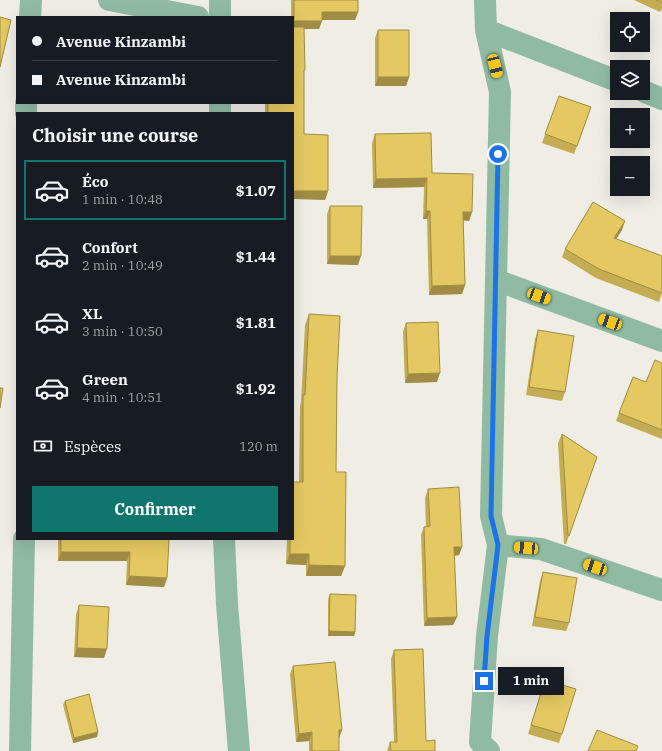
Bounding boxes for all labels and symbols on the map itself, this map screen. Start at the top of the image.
car [486,53,504,79]
route start [489,145,507,163]
car [526,286,552,306]
car [597,312,623,332]
car [514,541,538,555]
car [582,557,608,577]
callout: 1 min [498,667,564,695]
route end [475,672,493,690]

